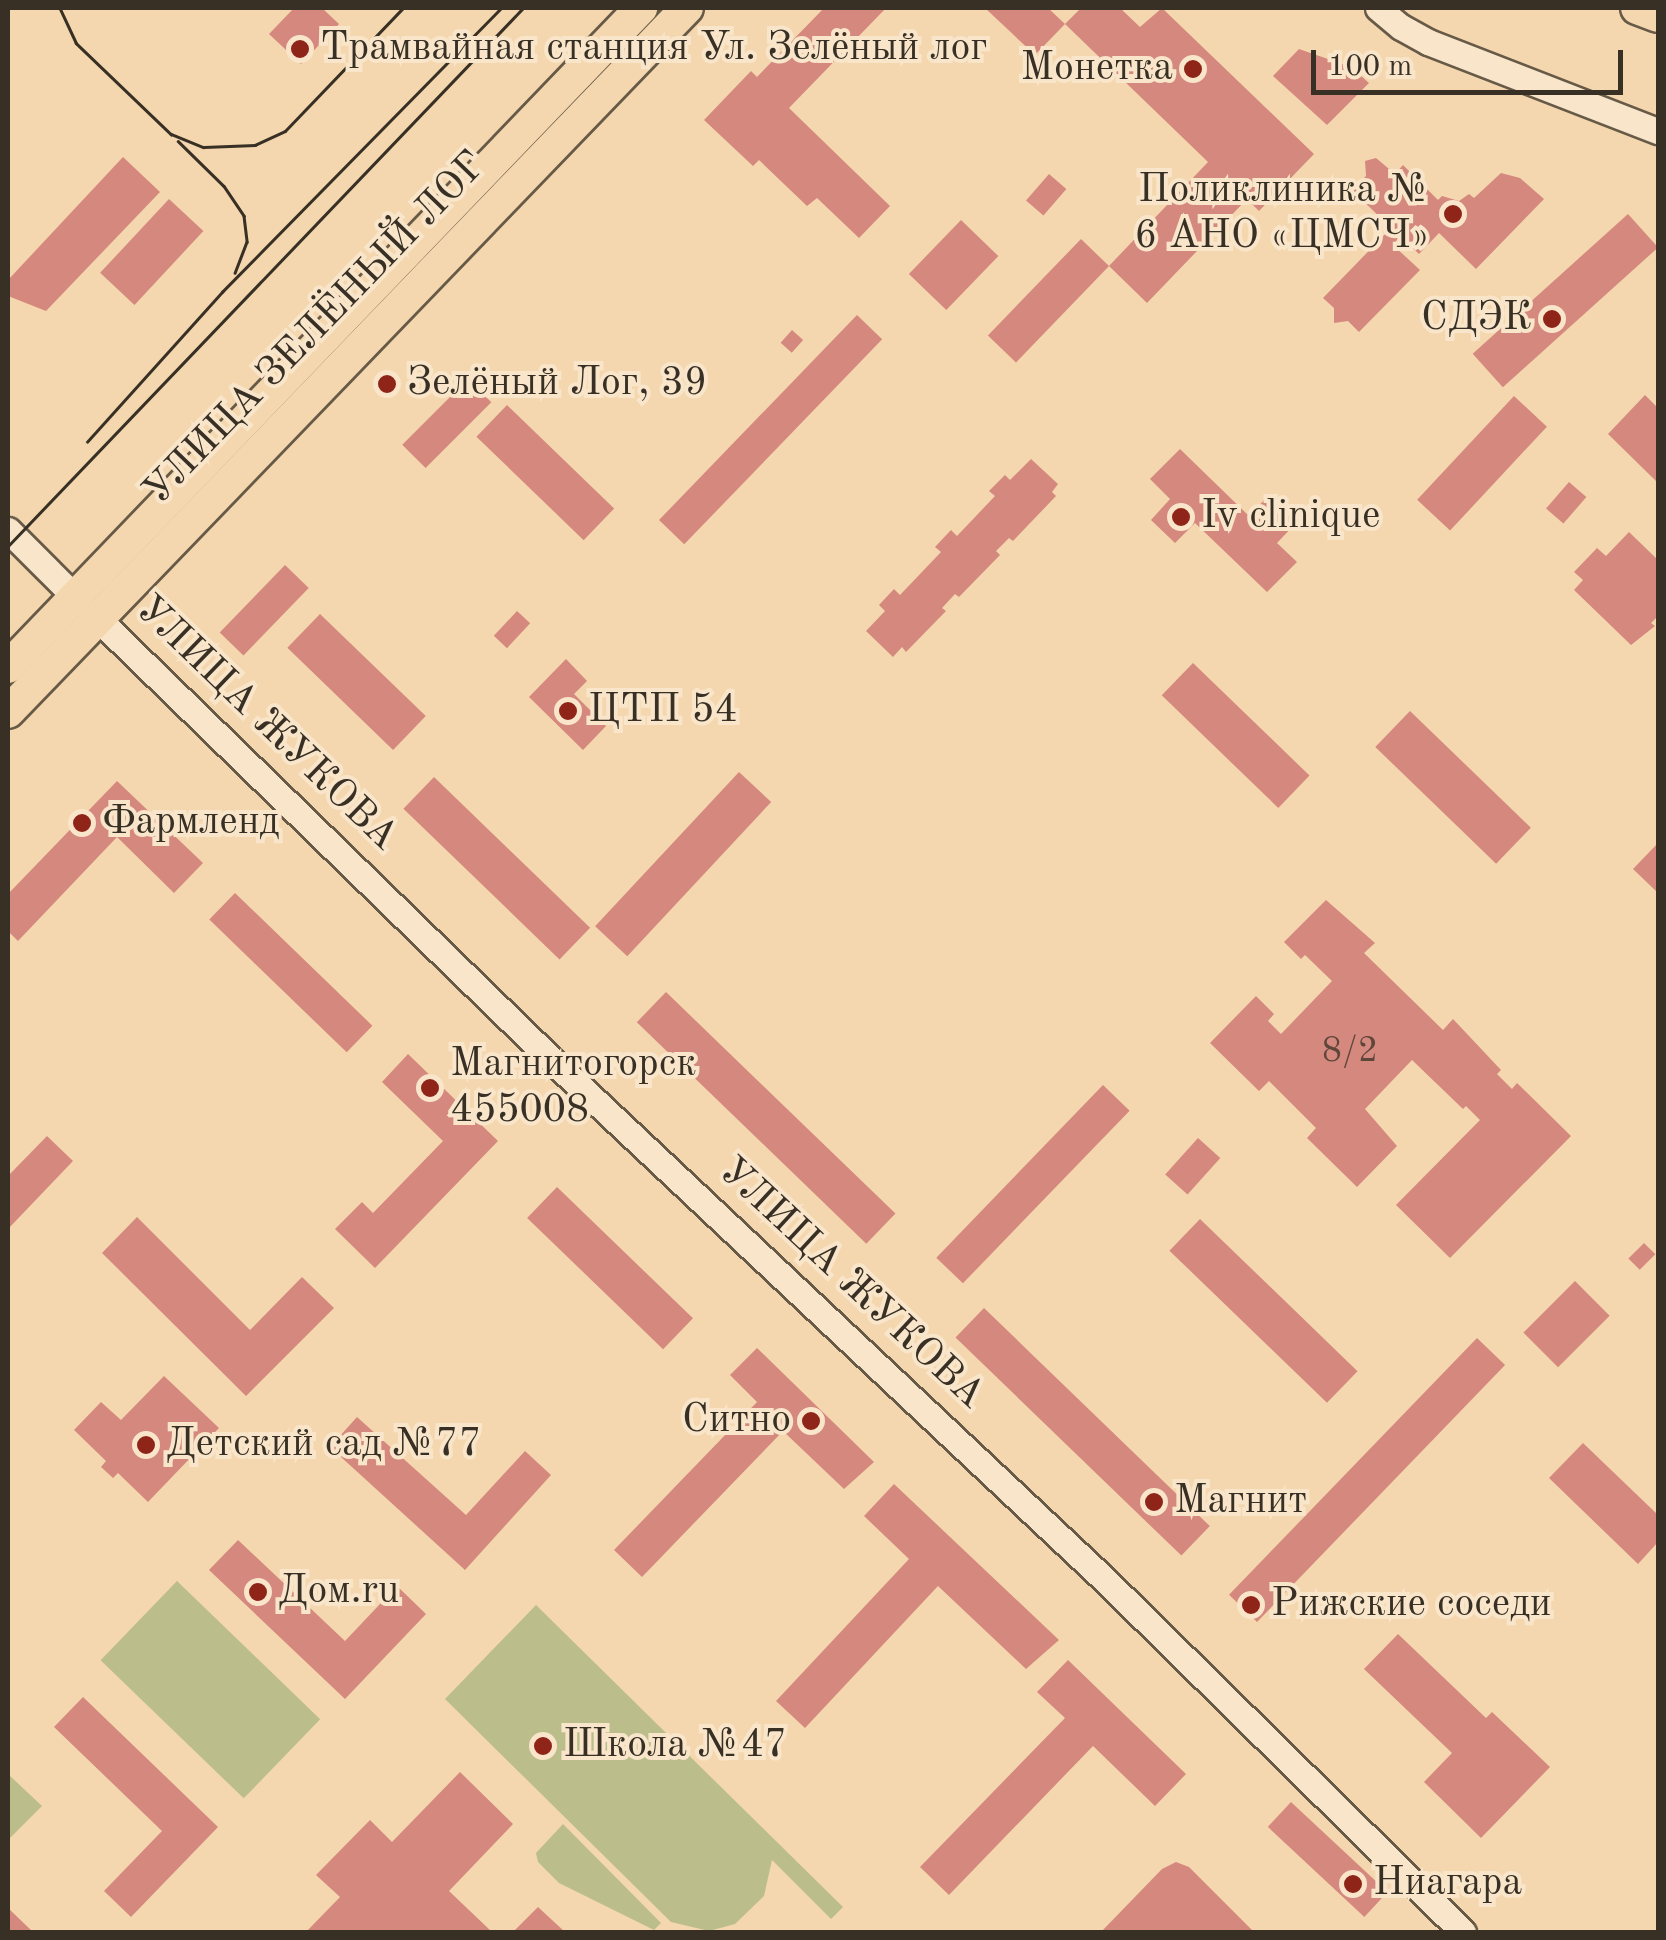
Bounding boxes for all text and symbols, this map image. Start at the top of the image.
place label: Трамвайная станция Ул. Зелёный лог [320,25,988,73]
scale bar [1316,30,1628,92]
marker: Трамвайная станция Ул. Зелёный лог [289,38,311,60]
place label: Монетка [1021,45,1173,93]
text: 100 m [1328,52,1412,82]
marker: Монетка [1182,58,1204,80]
street label: УЛИЦА ЗЕЛЁНЫЙ ЛОГ [135,142,497,516]
place label: Поликлиника № 6 АНО «ЦМСЧ» [1134,167,1430,261]
marker: Поликлиника № 6 АНО «ЦМСЧ» [1440,201,1466,227]
place label: СДЭК [1421,295,1532,343]
marker: СДЭК [1541,308,1563,330]
place label: Зелёный Лог, 39 [407,360,707,408]
marker: Зелёный Лог, 39 [376,373,398,395]
place label: Iv clinique [1201,493,1380,541]
marker: Iv clinique [1170,506,1192,528]
street label: УЛИЦА ЖУКОВА [125,586,407,862]
place label: ЦТП 54 [588,687,738,735]
marker: ЦТП 54 [557,700,579,722]
place label: Фармленд [102,799,279,847]
marker: Фармленд [71,812,93,834]
house number: 8/2 [1322,1031,1378,1073]
place label: Магнитогорск 455008 [450,1041,696,1135]
marker: Магнитогорск 455008 [419,1077,441,1099]
street label: УЛИЦА ЖУКОВА [708,1148,994,1420]
place label: Ситно [682,1397,791,1445]
marker: Ситно [800,1410,822,1432]
place label: Детский сад №77 [166,1421,482,1469]
marker: Детский сад №77 [135,1434,157,1456]
place label: Магнит [1174,1478,1307,1526]
marker: Магнит [1143,1491,1165,1513]
place label: Дом.ru [278,1568,399,1616]
marker: Дом.ru [247,1581,269,1603]
place label: Рижские соседи [1271,1581,1551,1629]
marker: Рижские соседи [1240,1594,1262,1616]
place label: Школа №47 [563,1722,787,1770]
marker: Школа №47 [532,1735,554,1757]
place label: Ниагара [1373,1860,1522,1908]
marker: Ниагара [1342,1873,1364,1895]

